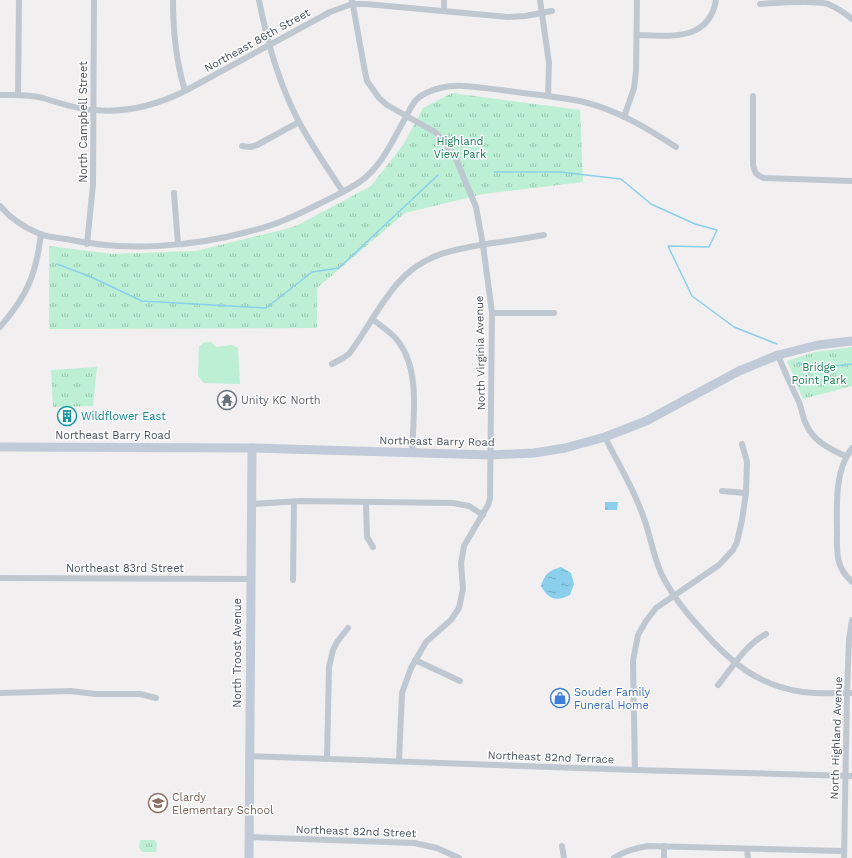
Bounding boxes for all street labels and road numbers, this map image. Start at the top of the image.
street label: Northeast 86th Street [202,6,313,75]
street label: North Campbell Street [77,61,90,183]
street label: North Virginia Avenue [473,296,488,410]
street label: Northeast Barry Road [55,429,171,442]
street label: Northeast Barry Road [379,434,495,449]
street label: Northeast 83rd Street [66,562,184,575]
street label: North Troost Avenue [231,598,244,708]
street label: North Highland Avenue [828,676,845,800]
street label: Northeast 82nd Terrace [488,749,614,766]
street label: Northeast 82nd Street [295,823,417,840]

